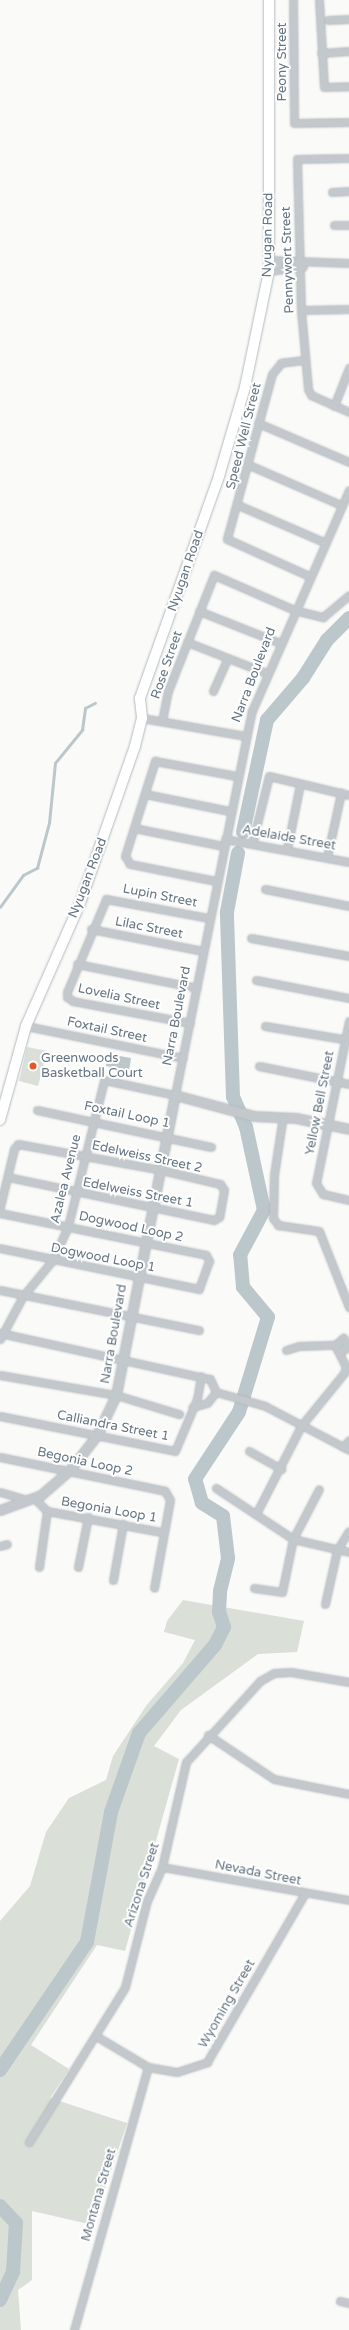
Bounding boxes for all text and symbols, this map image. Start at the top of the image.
street label: Peony Street [274,22,290,102]
street label: Nyugan Road [259,193,277,277]
street label: Pennywort Street [278,206,298,314]
street label: Speed Well Street [223,381,265,491]
street label: Nyugan Road [165,528,207,614]
street label: Narra Boulevard [229,625,279,725]
street label: Rose Street [148,629,186,701]
street label: Adelaide Street [241,822,337,854]
street label: Nyugan Road [66,836,110,920]
street label: Lupin Street [122,881,198,911]
street label: Lilac Street [114,914,184,942]
street label: Narra Boulevard [160,965,194,1067]
street label: Lovelia Street [76,981,162,1013]
street label: Foxtail Street [66,1014,148,1046]
street label: Yellow Bell Street [302,1050,338,1156]
place label: Greenwoods Basketball Court [41,1051,143,1082]
marker: Greenwoods Basketball Court [28,1061,38,1071]
street label: Foxtail Loop 1 [83,1098,171,1132]
street label: Azalea Avenue [47,1133,85,1225]
street label: Edelweiss Street 2 [90,1138,204,1176]
street label: Edelweiss Street 1 [81,1175,195,1211]
street label: Dogwood Loop 2 [77,1208,185,1246]
street label: Dogwood Loop 1 [49,1240,157,1276]
street label: Narra Boulevard [98,1283,130,1385]
street label: Calliandra Street 1 [56,1407,170,1445]
street label: Begonia Loop 2 [36,1444,134,1480]
street label: Begonia Loop 1 [60,1494,158,1526]
street label: Arizona Street [121,1841,163,1929]
street label: Nevada Street [213,1857,303,1889]
street label: Wyoming Street [195,1957,259,2051]
street label: Montana Street [78,2147,120,2243]

